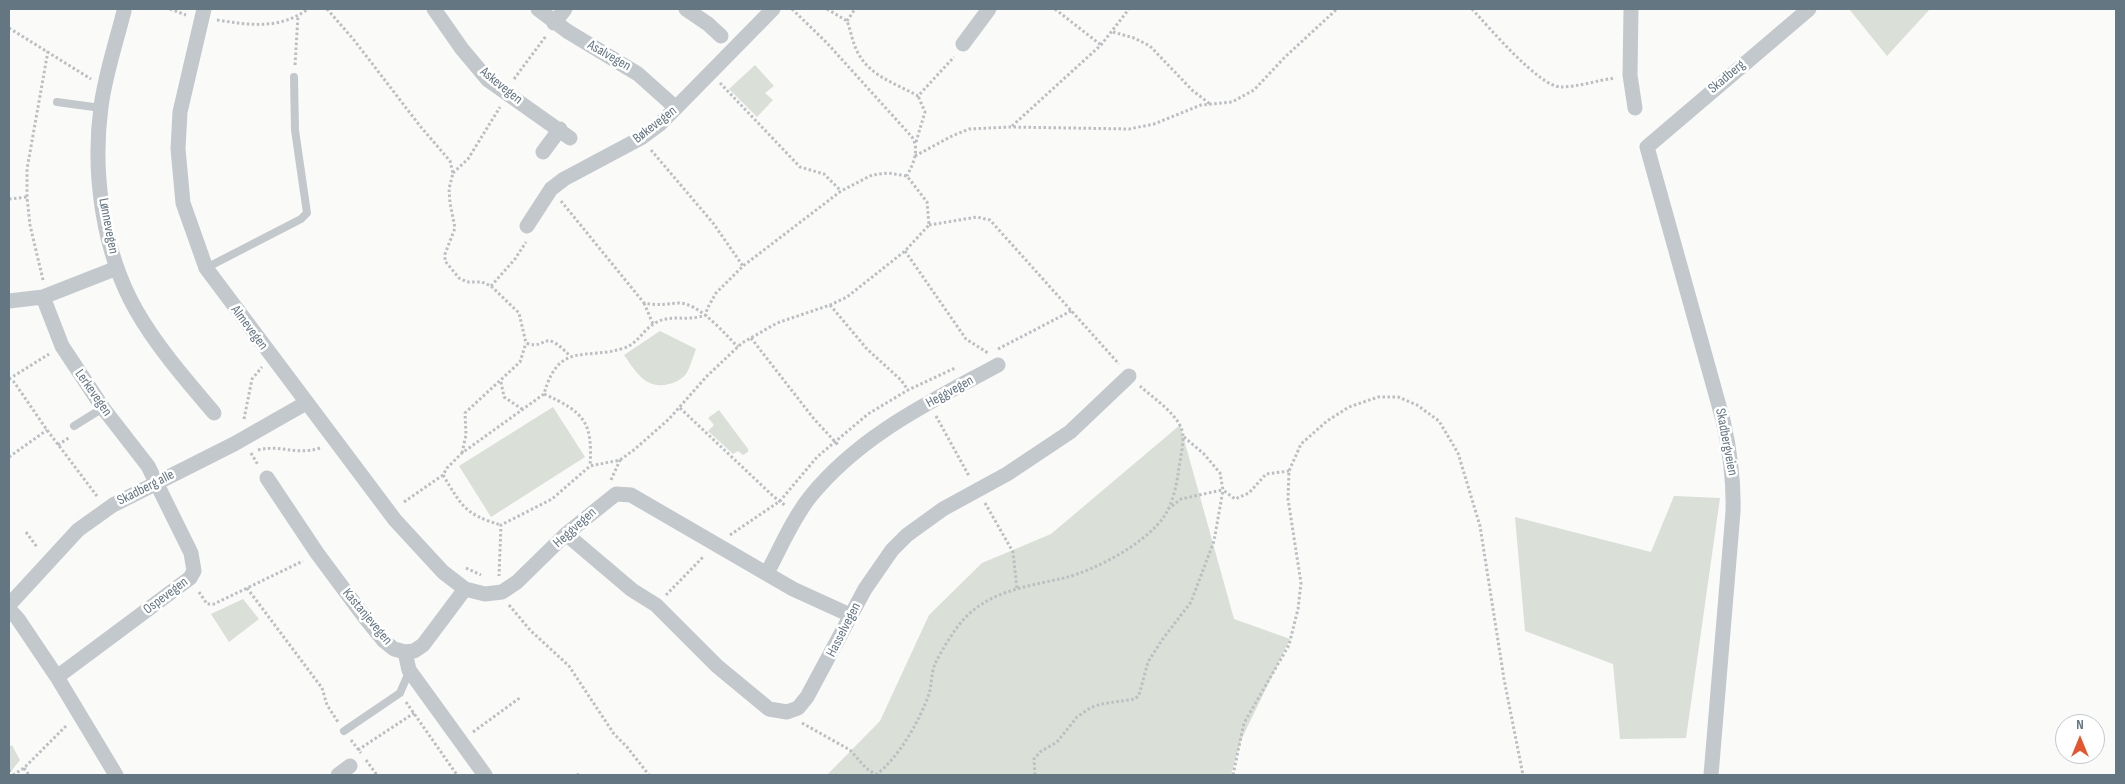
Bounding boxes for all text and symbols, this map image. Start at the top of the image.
street label: Asalvegen [584,37,634,75]
street label: Skadberg [1705,57,1749,97]
street label: Askevegen [476,64,526,108]
street label: Bøkevegen [630,103,680,147]
street label: Lønnevegen [94,197,122,255]
street label: Almevegen [227,302,271,354]
street label: Lerkevegen [71,366,115,420]
street label: Heggvegen [923,372,977,412]
street label: Skadbergveien [1711,407,1741,477]
street label: Skadberg alle [115,467,177,509]
street label: Heggvegen [550,504,600,552]
street label: Ospevegen [140,574,192,618]
street label: Kastanjevegen [339,585,395,649]
street label: Hasselvegen [823,600,865,660]
north arrow [2055,714,2105,764]
text: N [2076,716,2084,733]

